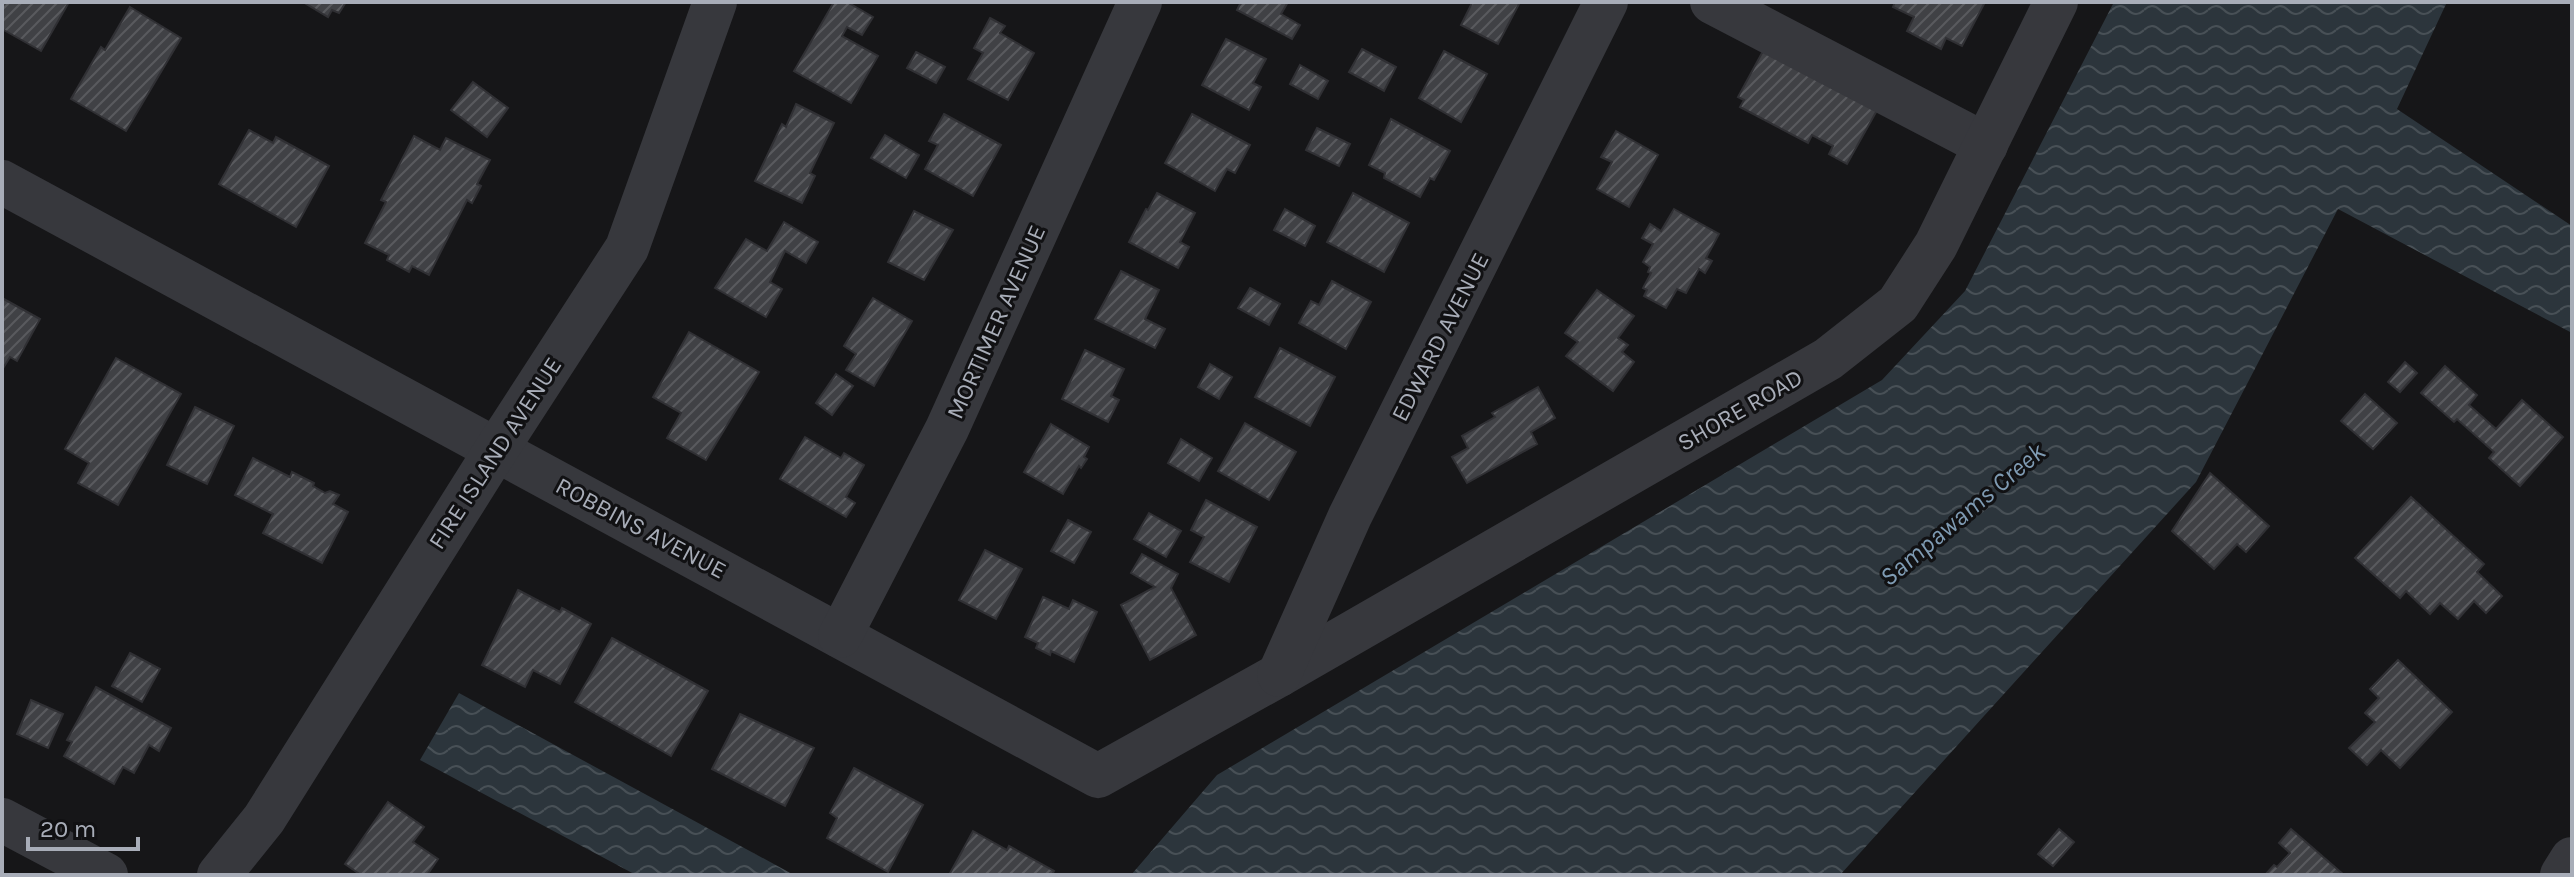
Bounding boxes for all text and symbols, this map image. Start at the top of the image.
street label: MORTIMER AVENUE [941,221,1051,423]
street label: EDWARD AVENUE [1385,248,1495,426]
street label: FIRE ISLAND AVENUE [423,352,567,554]
street label: SHORE ROAD [1672,363,1808,457]
water label: Sampawams Creek [1873,436,2052,593]
street label: ROBBINS AVENUE [551,471,731,585]
scale bar [28,801,138,851]
text: 20 m [40,815,96,843]

